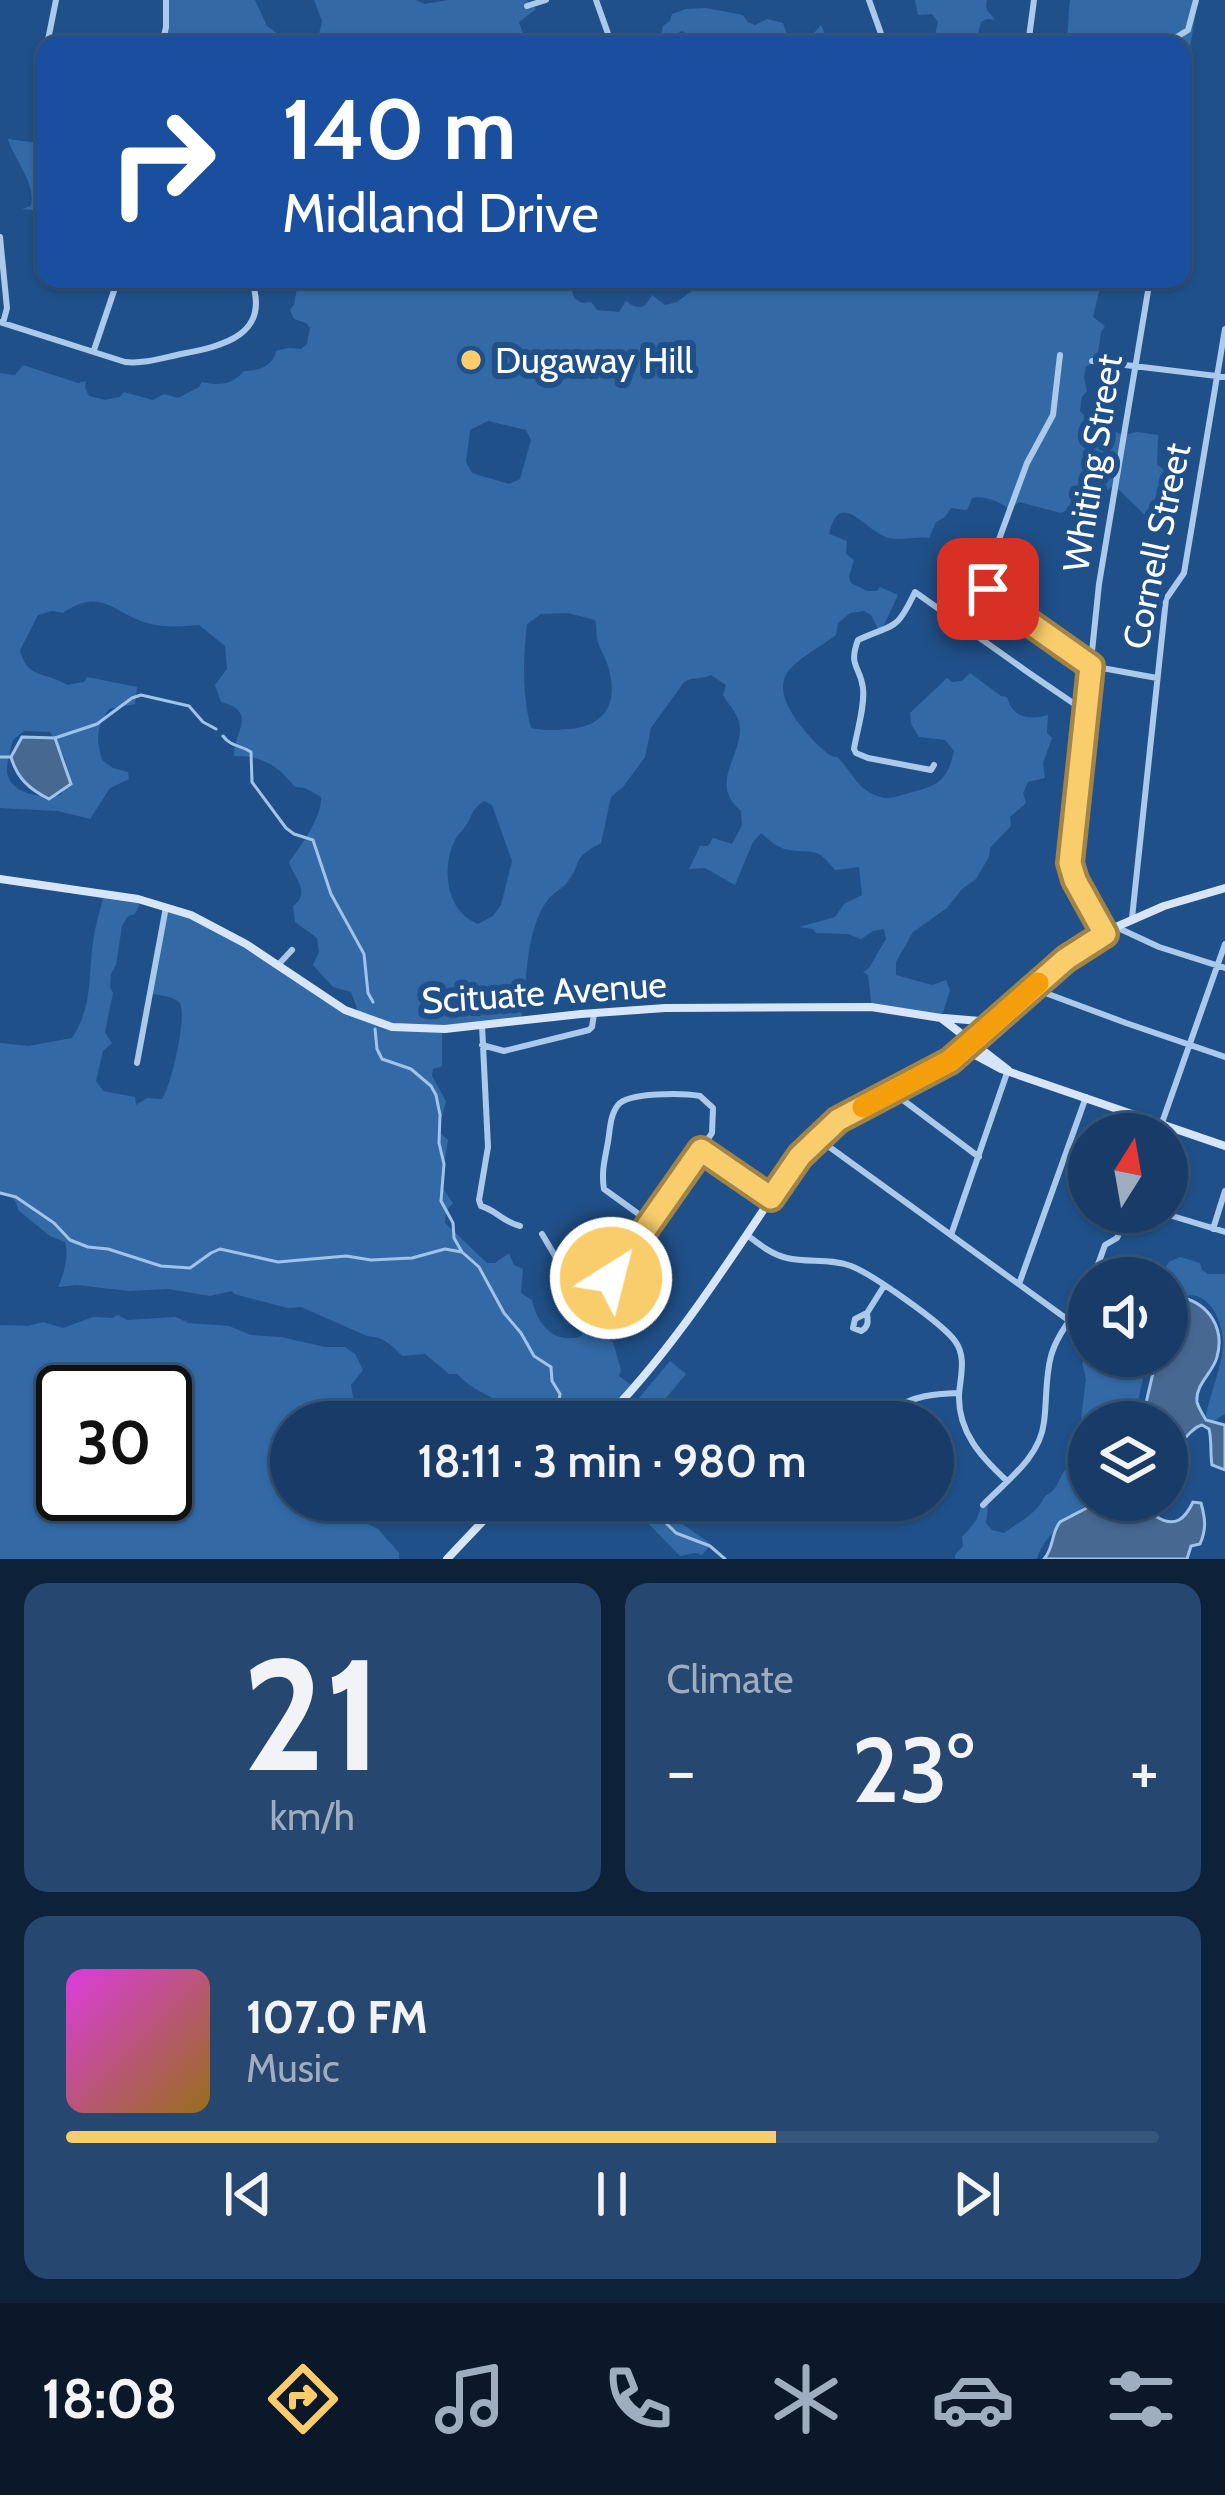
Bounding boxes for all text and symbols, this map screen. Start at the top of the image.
text: 140 m [282,78,516,180]
icon: right [84,84,240,240]
text: Midland Drive [282,180,599,246]
place label: Dugaway Hill [495,338,694,382]
marker: Dugaway Hill [458,347,484,373]
street label: Whiting Street [1053,351,1131,575]
street label: Cornell Street [1113,439,1199,653]
pin [937,538,1039,640]
icon: arrive [955,556,1021,622]
street label: Scituate Avenue [420,961,668,1023]
north arrow [1068,1113,1188,1233]
map controls [1068,1113,1188,1521]
position arrow [548,1215,674,1341]
button: sound [1068,1257,1188,1377]
speed limit sign: 30 [36,1365,192,1521]
button: layers [1068,1401,1188,1521]
text: 18:11 · 3 min · 980 m [418,1434,806,1488]
text: 21 [242,1619,382,1809]
text: Climate [667,1655,793,1703]
text: 23° [852,1715,974,1825]
text: − [667,1730,696,1811]
text: + [1130,1730,1159,1811]
text: km/h [270,1792,355,1840]
text: 107.0 FM [246,1990,428,2044]
text: Music [246,2044,340,2092]
icon: previous [215,2161,281,2227]
icon: pause [579,2161,645,2227]
icon: next [944,2161,1010,2227]
icon: directions [261,2357,345,2441]
icon: music [428,2357,512,2441]
icon: phone [596,2357,680,2441]
icon: climate [764,2357,848,2441]
icon: car [931,2357,1015,2441]
icon: filters [1099,2357,1183,2441]
text: 18:08 [42,2366,177,2432]

